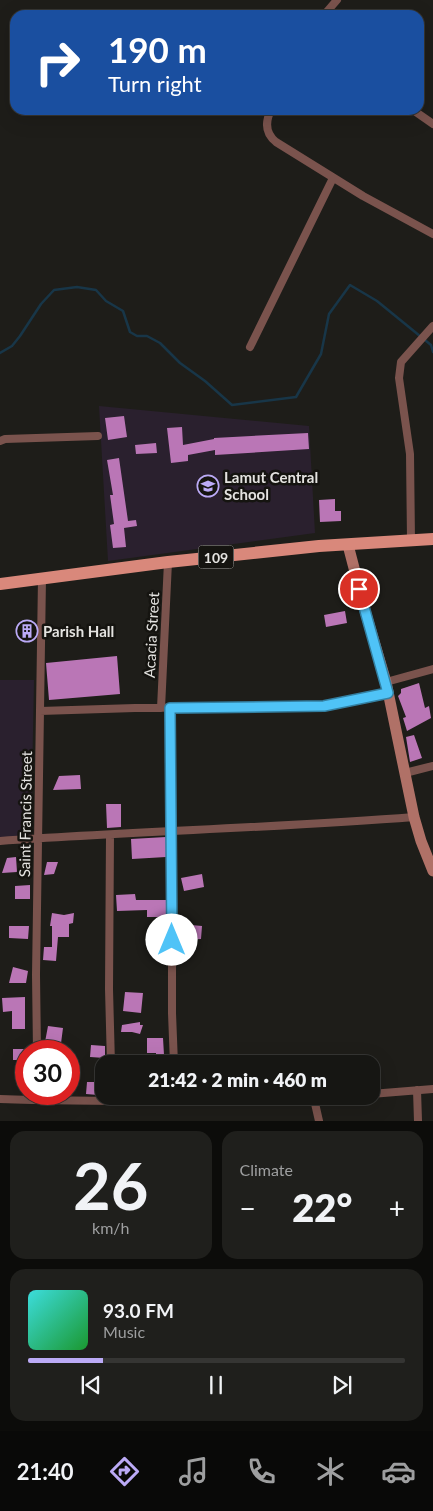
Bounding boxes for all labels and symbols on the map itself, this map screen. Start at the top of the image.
place label: Lamut Central School [224,468,318,503]
school or university icon: Lamut Central School [196,474,220,498]
road number: 109 [198,546,234,568]
pin [338,568,380,610]
street label: Acacia Street [140,591,162,678]
building icon: Parish Hall [15,619,39,643]
place label: Parish Hall [43,622,114,640]
street label: Saint Francis Street [15,750,35,877]
position arrow [145,913,197,965]
speed limit sign: 30 [15,1040,80,1105]

